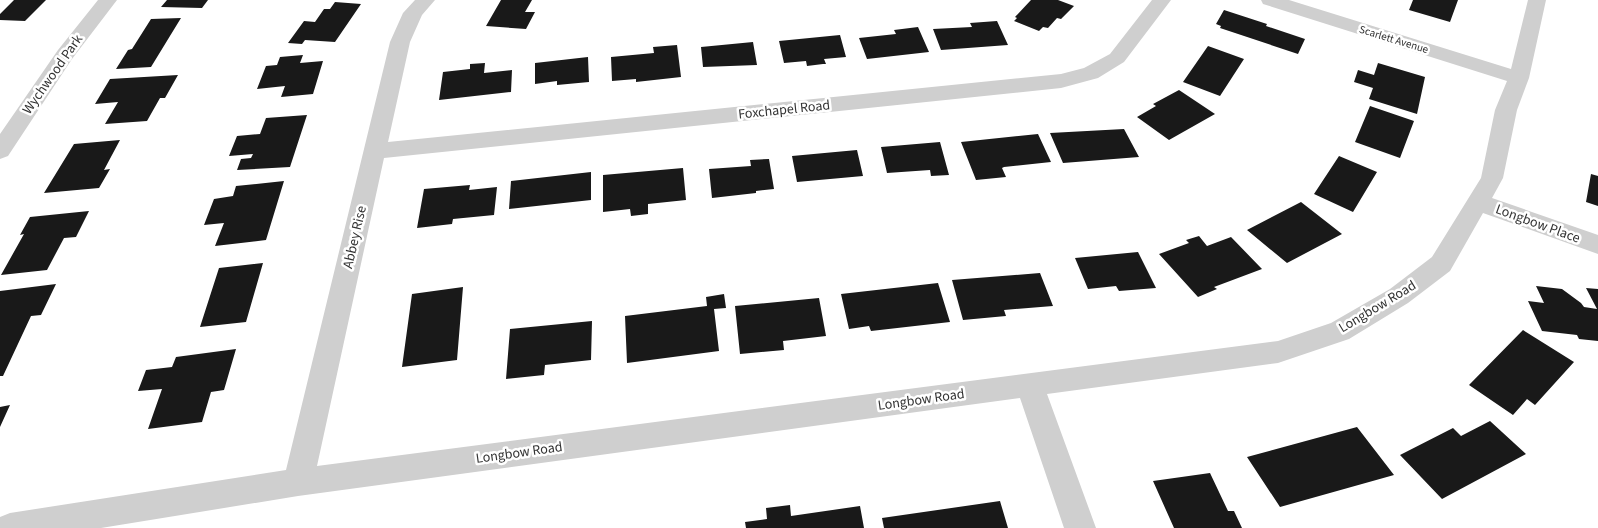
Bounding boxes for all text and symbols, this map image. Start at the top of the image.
street label: Scarlett Avenue [1357,22,1431,57]
street label: Wychwood Park [18,31,88,119]
street label: Foxchapel Road [737,95,831,125]
street label: Longbow Place [1493,199,1583,249]
street label: Abbey Rise [338,204,372,270]
street label: Longbow Road [1335,276,1420,338]
street label: Longbow Road [877,384,966,416]
street label: Longbow Road [475,437,564,469]

